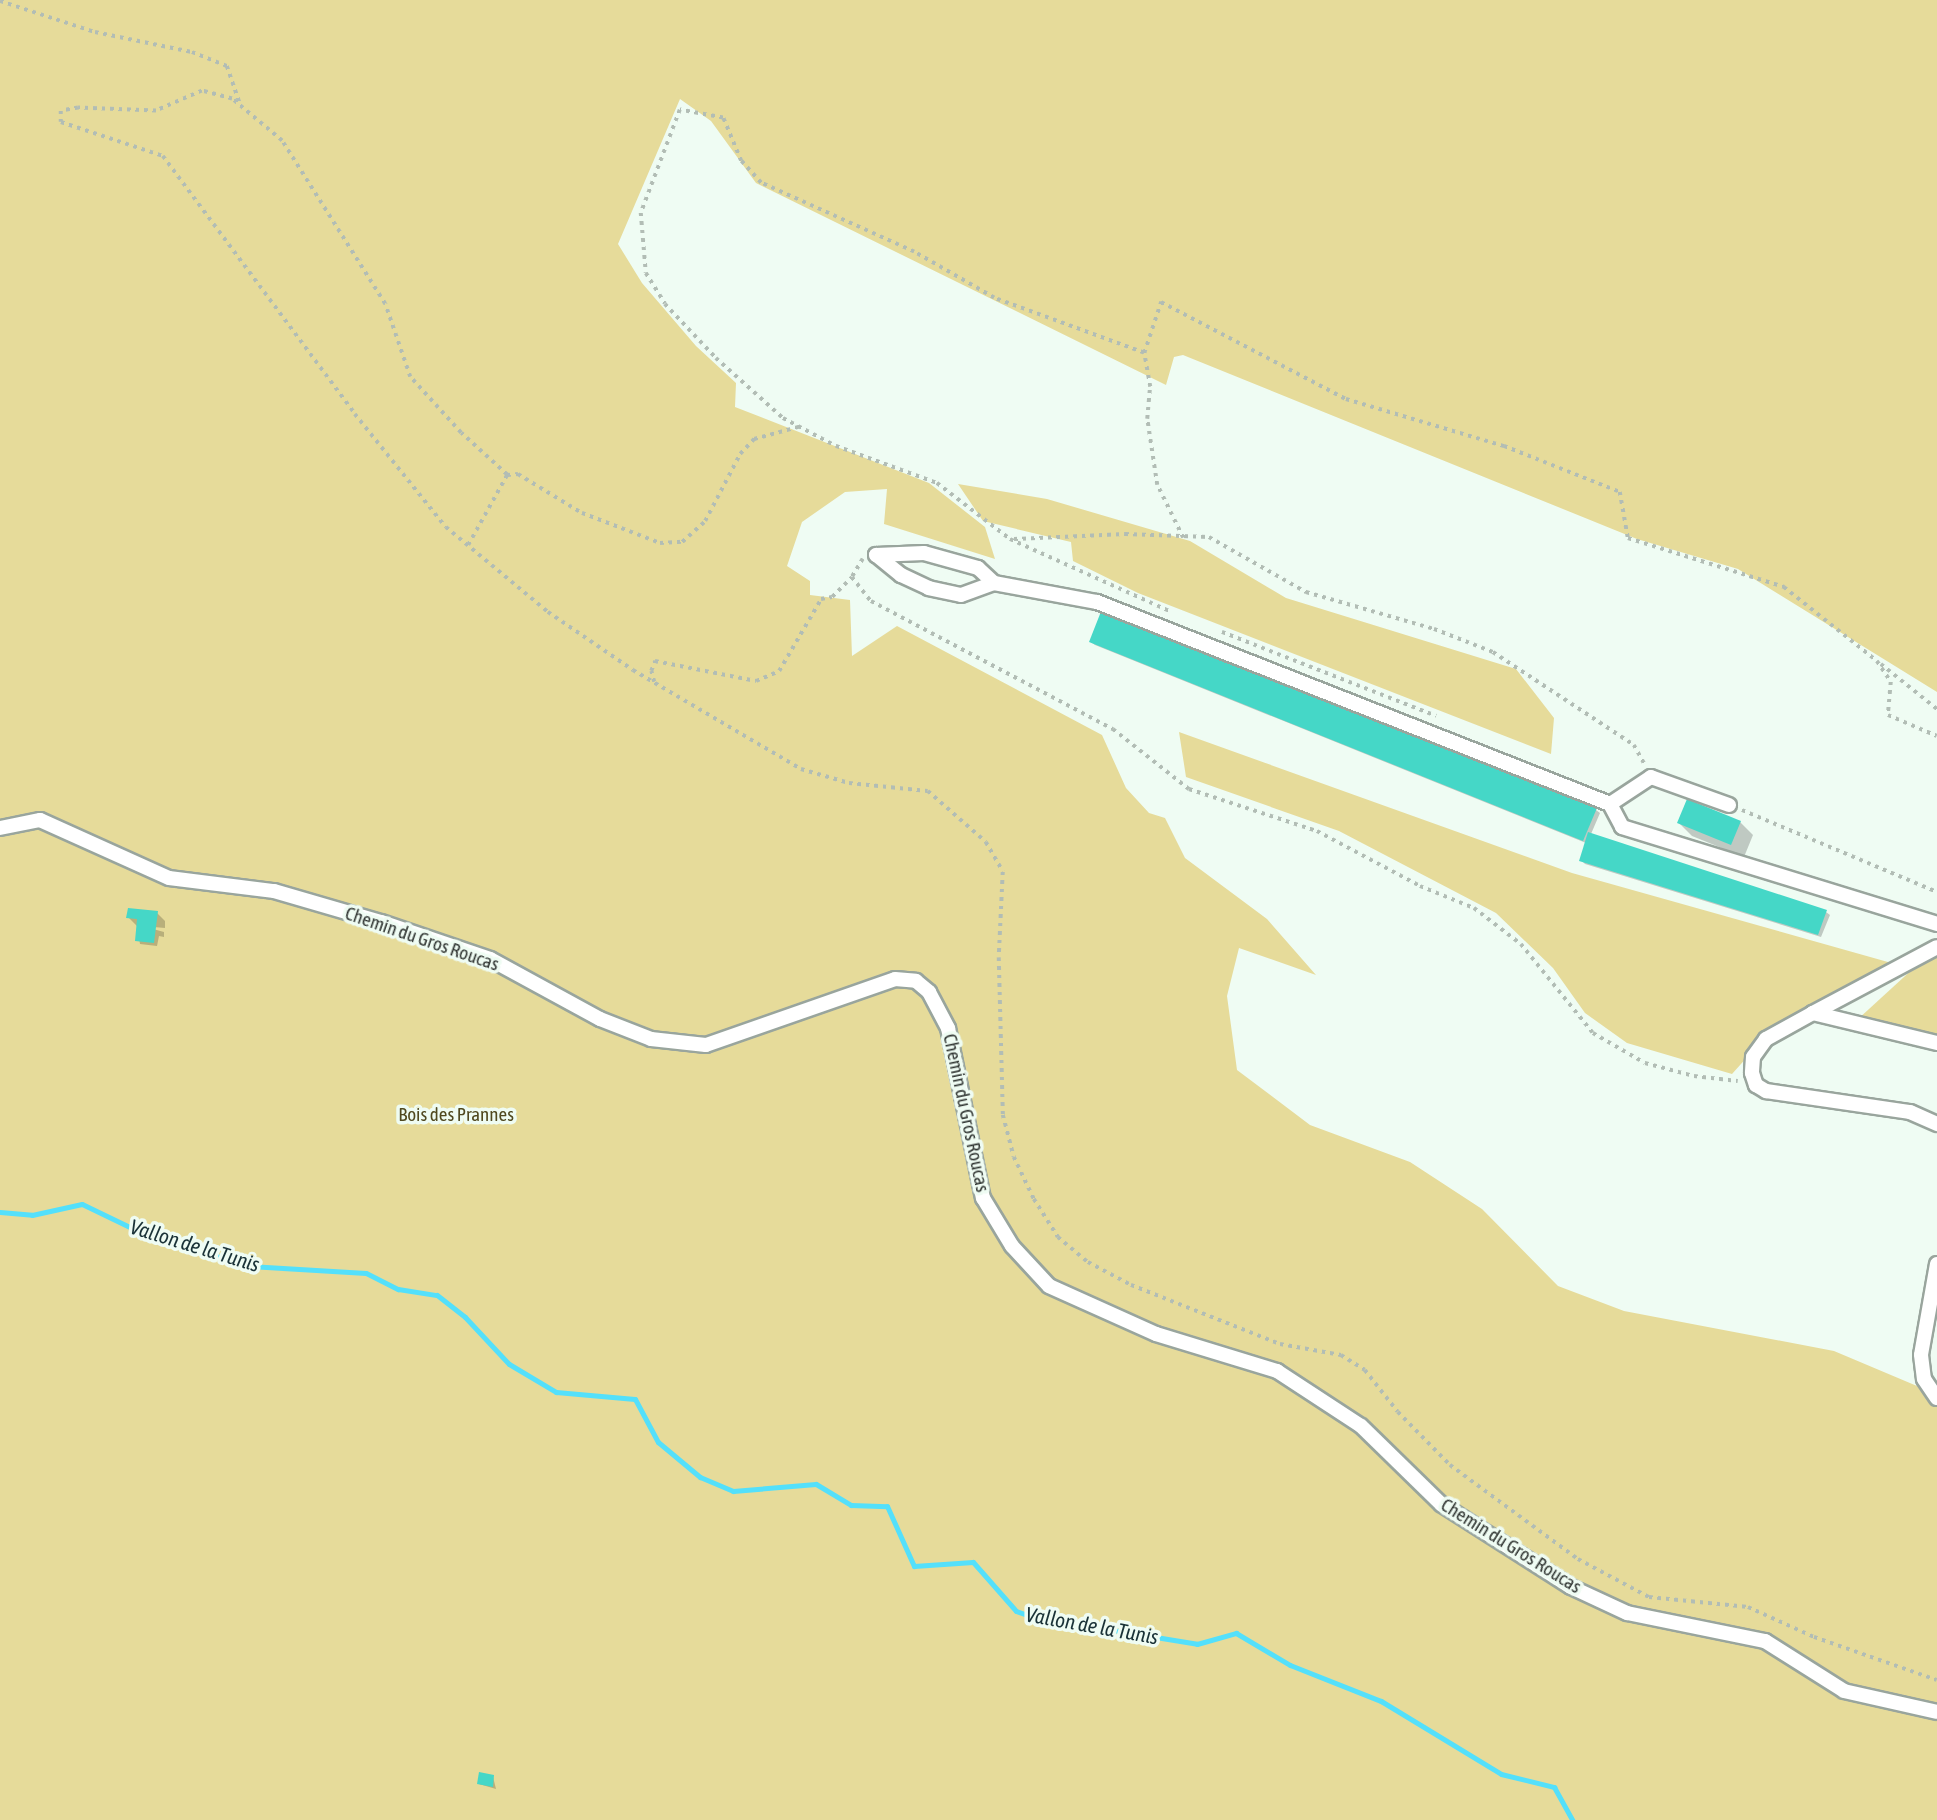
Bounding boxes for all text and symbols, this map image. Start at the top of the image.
street label: Chemin du Gros Roucas [342,902,502,976]
street label: Chemin du Gros Roucas [938,1032,994,1194]
park label: Bois des Prannes [398,1104,514,1126]
water label: Vallon de la Tunis [127,1213,263,1277]
street label: Chemin du Gros Roucas [1437,1494,1585,1598]
water label: Vallon de la Tunis [1024,1601,1160,1649]

